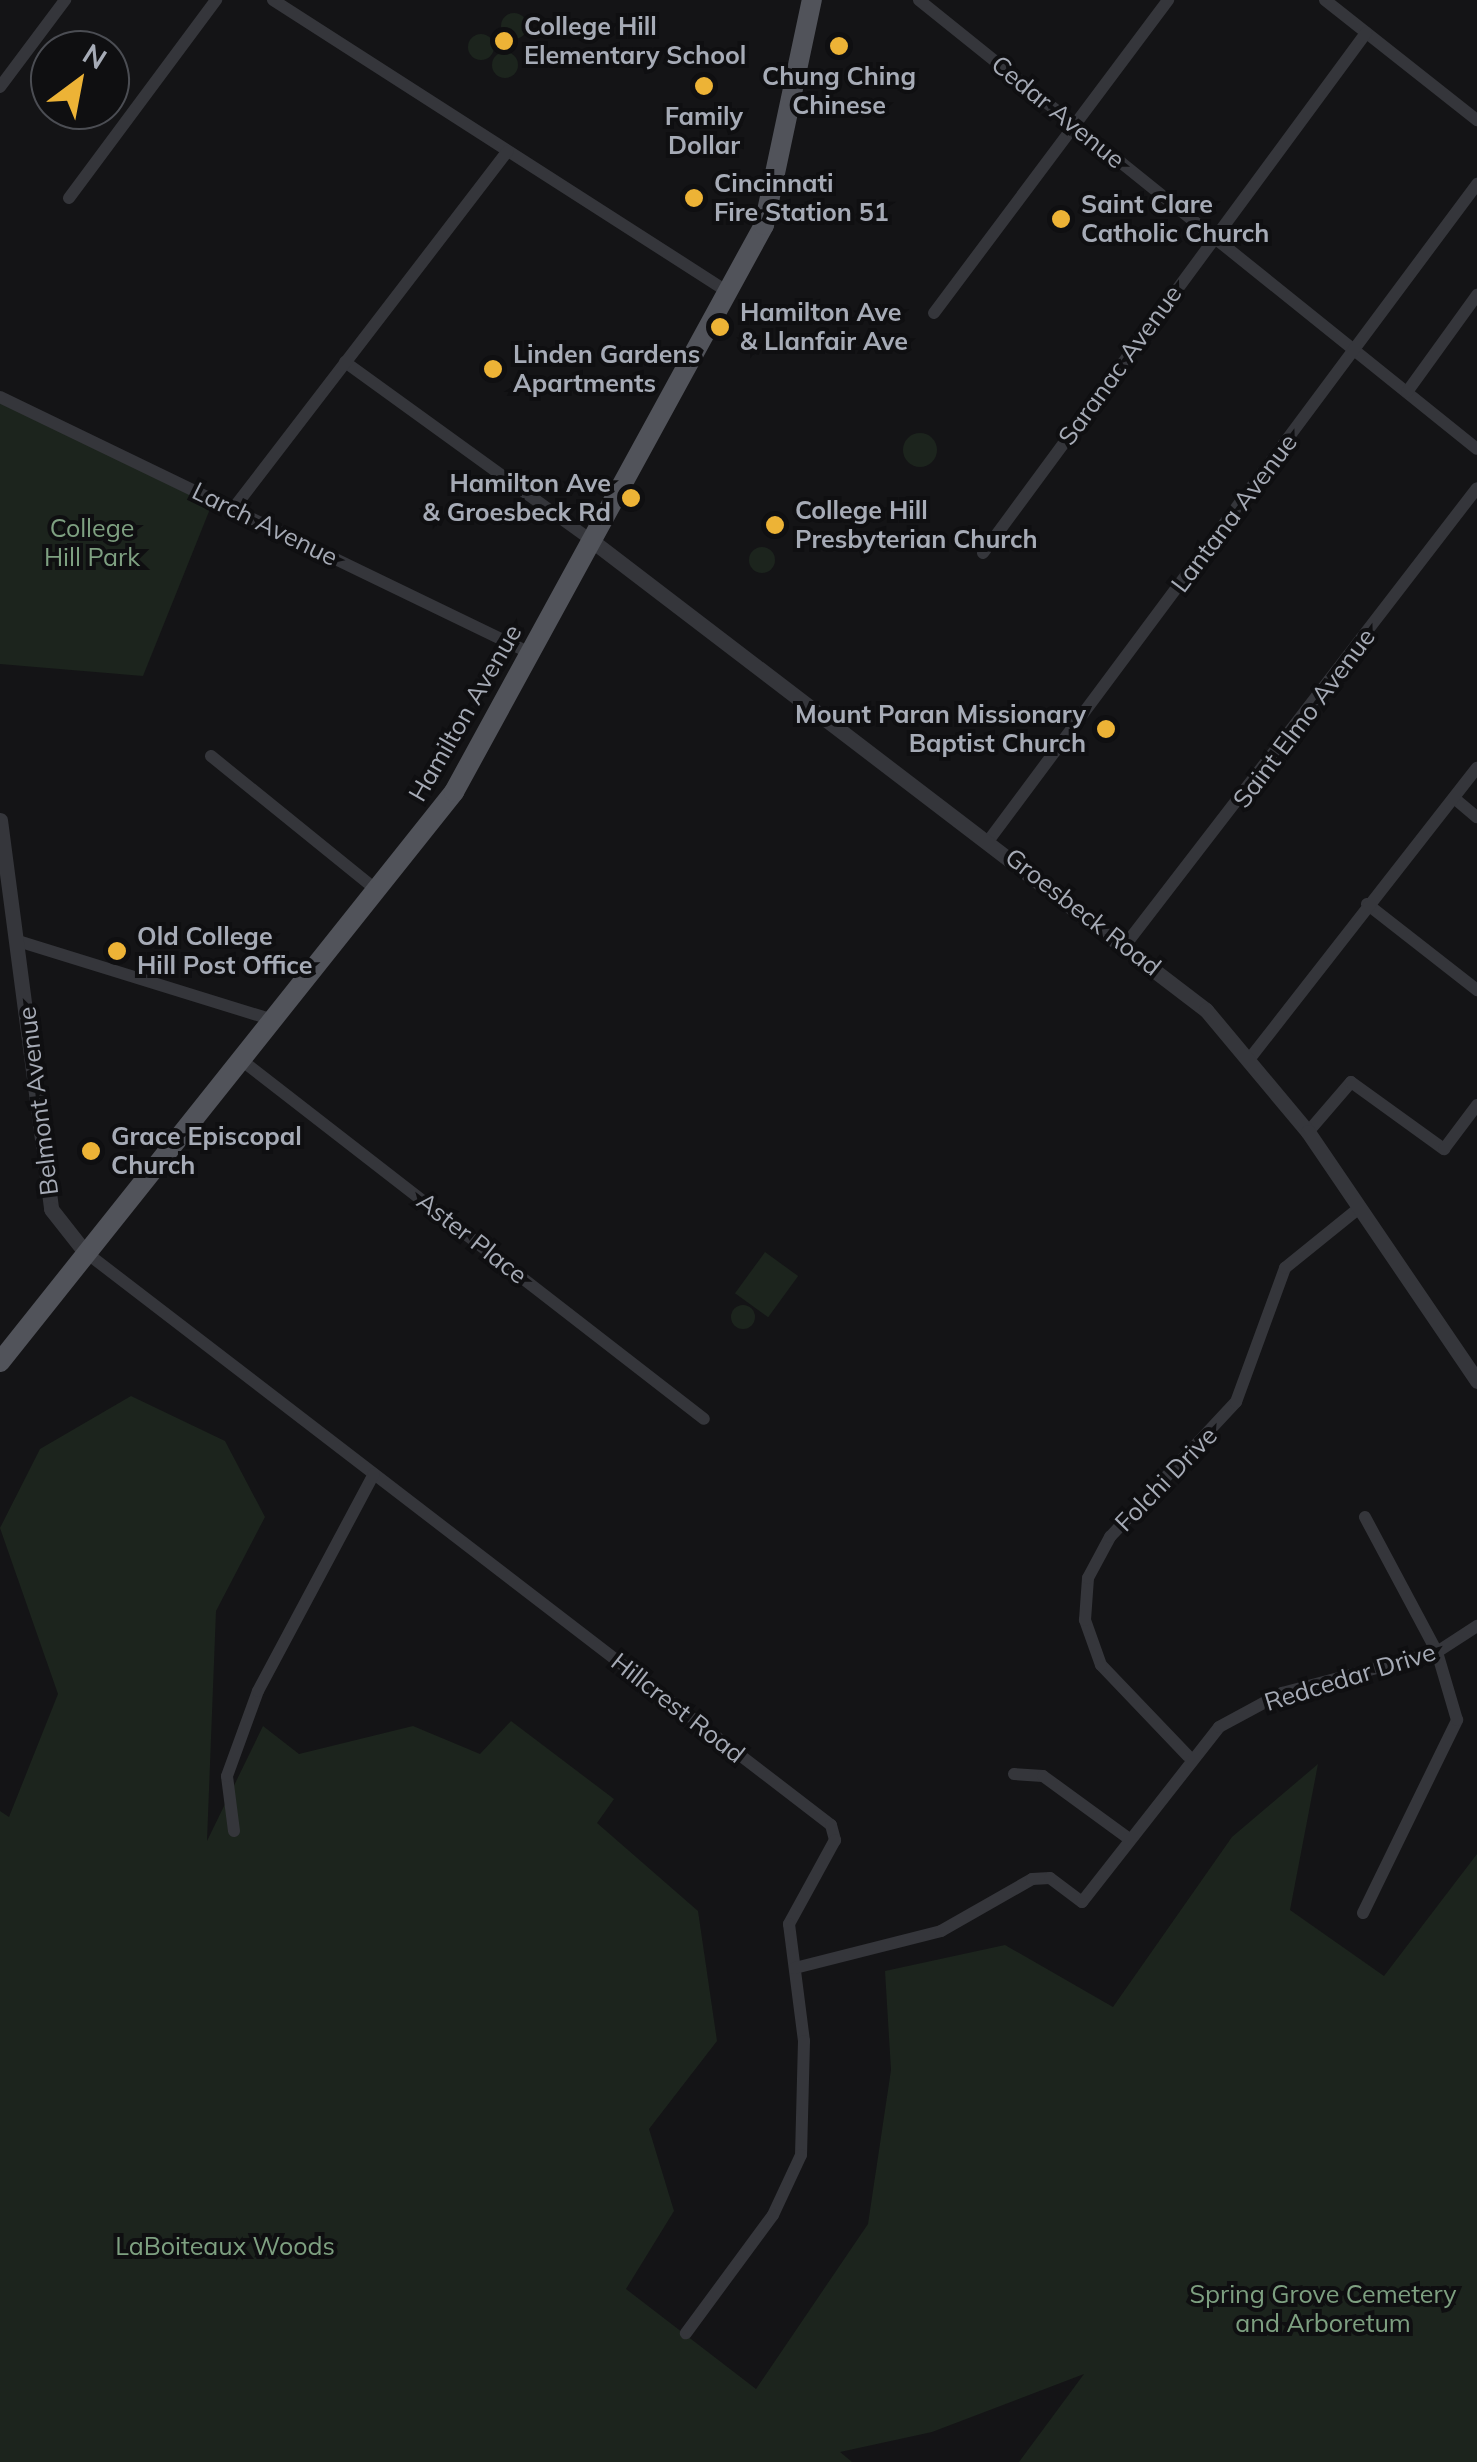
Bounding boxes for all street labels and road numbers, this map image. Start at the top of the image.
street label: Cedar Avenue [985,49,1131,175]
street label: Saranac Avenue [1052,279,1188,451]
street label: Lantana Avenue [1165,428,1303,598]
street label: Larch Avenue [187,476,343,572]
street label: Hamilton Avenue [402,619,528,807]
street label: Saint Elmo Avenue [1227,622,1381,814]
street label: Groesbeck Road [999,842,1167,982]
street label: Belmont Avenue [12,1005,64,1197]
street label: Aster Place [411,1186,533,1290]
street label: Folchi Drive [1109,1420,1223,1538]
street label: Redcedar Drive [1261,1637,1439,1717]
street label: Hillcrest Road [605,1647,751,1769]

